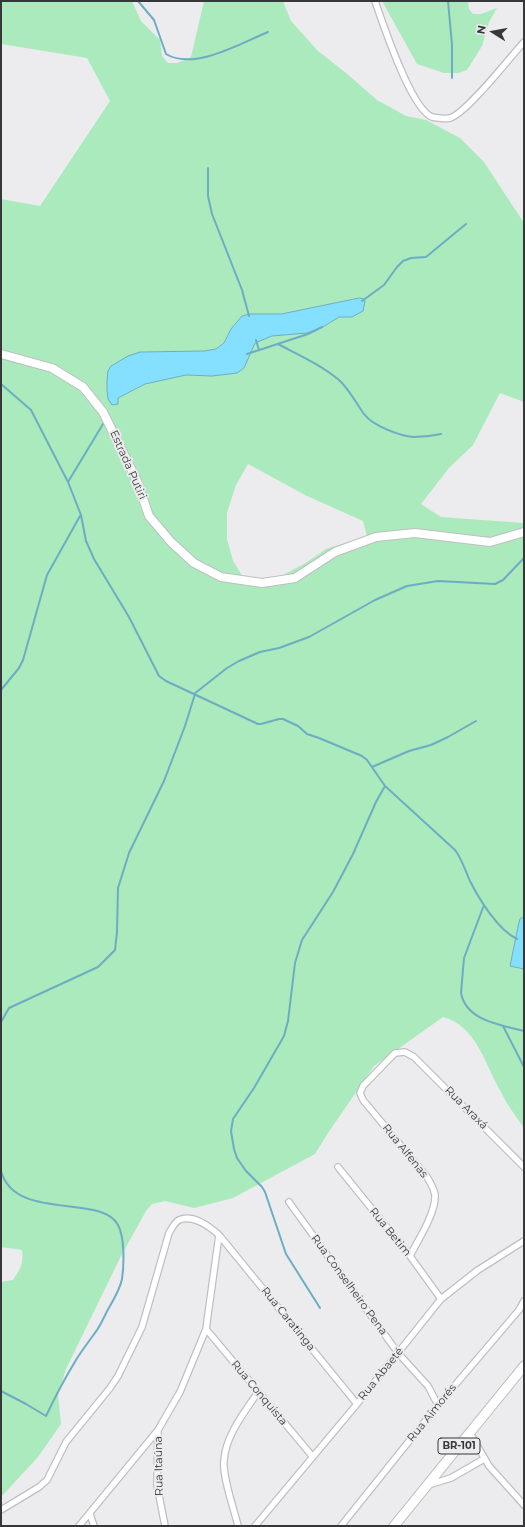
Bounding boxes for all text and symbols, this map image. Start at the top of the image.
north arrow [473,12,513,52]
text: N [473,24,489,35]
street label: Estrada Putiri [107,428,149,502]
street label: Rua Araxá [442,1084,490,1132]
street label: Rua Alfenas [379,1122,431,1180]
street label: Rua Betim [366,1205,414,1259]
street label: Rua Conselheiro Pena [308,1232,390,1338]
street label: Rua Caratinga [258,1284,318,1354]
street label: Rua Abaeté [356,1345,406,1403]
street label: Rua Conquista [228,1358,290,1428]
street label: Rua Aimorés [405,1381,459,1445]
street label: Rua Itaúna [152,1436,166,1496]
road number: BR-101 [438,1438,480,1454]

